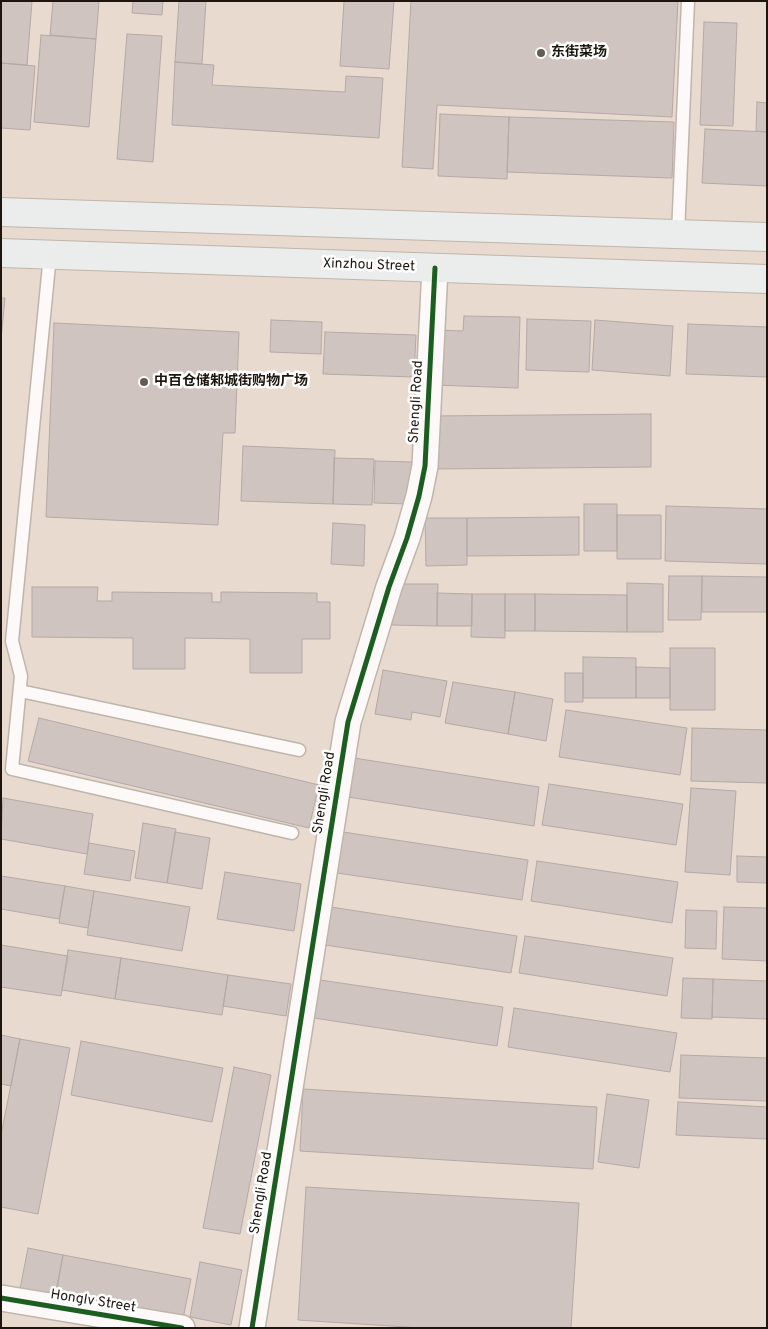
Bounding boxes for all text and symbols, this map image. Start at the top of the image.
place label: 东街菜场 [551,45,607,61]
marker: 东街菜场 [535,47,547,59]
street label: Xinzhou Street [323,256,415,276]
street label: Shengli Road [406,360,428,444]
place label: 中百仓储邾城街购物广场 [154,374,308,390]
marker: 中百仓储邾城街购物广场 [138,376,150,388]
street label: Shengli Road [310,751,340,835]
street label: Shengli Road [247,1151,277,1235]
street label: Honglv Street [49,1287,137,1317]

